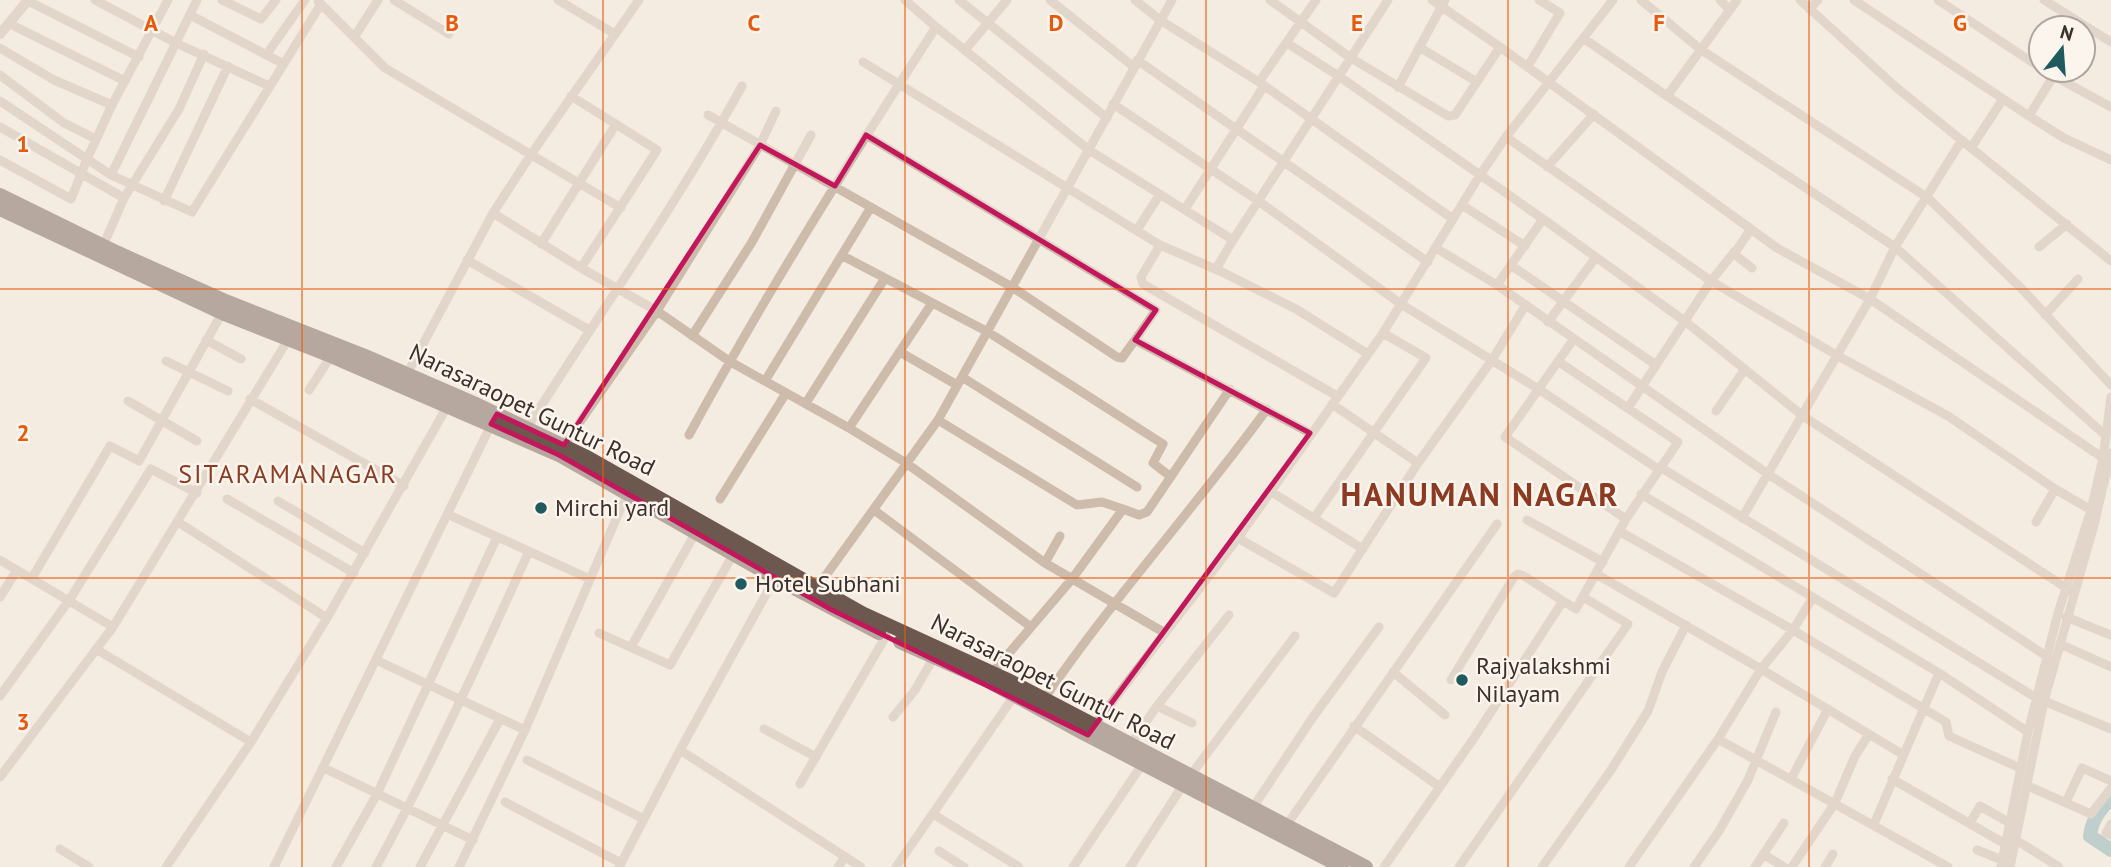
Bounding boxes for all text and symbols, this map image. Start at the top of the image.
text: A [144,8,158,37]
text: B [445,8,459,37]
text: C [748,8,761,37]
text: D [1049,8,1063,37]
text: E [1351,8,1363,37]
text: F [1653,8,1665,37]
text: G [1953,8,1967,37]
north arrow [2027,14,2097,84]
text: N [2057,19,2076,46]
text: 1 [16,129,30,158]
street label: Narasaraopet Guntur Road [404,336,660,483]
text: 2 [16,418,30,447]
district label: SITARAMANAGAR [178,457,398,490]
district label: HANUMAN NAGAR [1341,473,1619,515]
place label: Mirchi yard [555,492,669,523]
marker: Mirchi yard [533,500,549,516]
place label: Hotel Subhani [755,568,901,599]
marker: Hotel Subhani [733,576,749,592]
street label: Narasaraopet Guntur Road [926,606,1181,757]
place label: Rajyalakshmi Nilayam [1476,650,1611,709]
marker: Rajyalakshmi Nilayam [1454,672,1470,688]
text: 3 [16,707,30,736]

